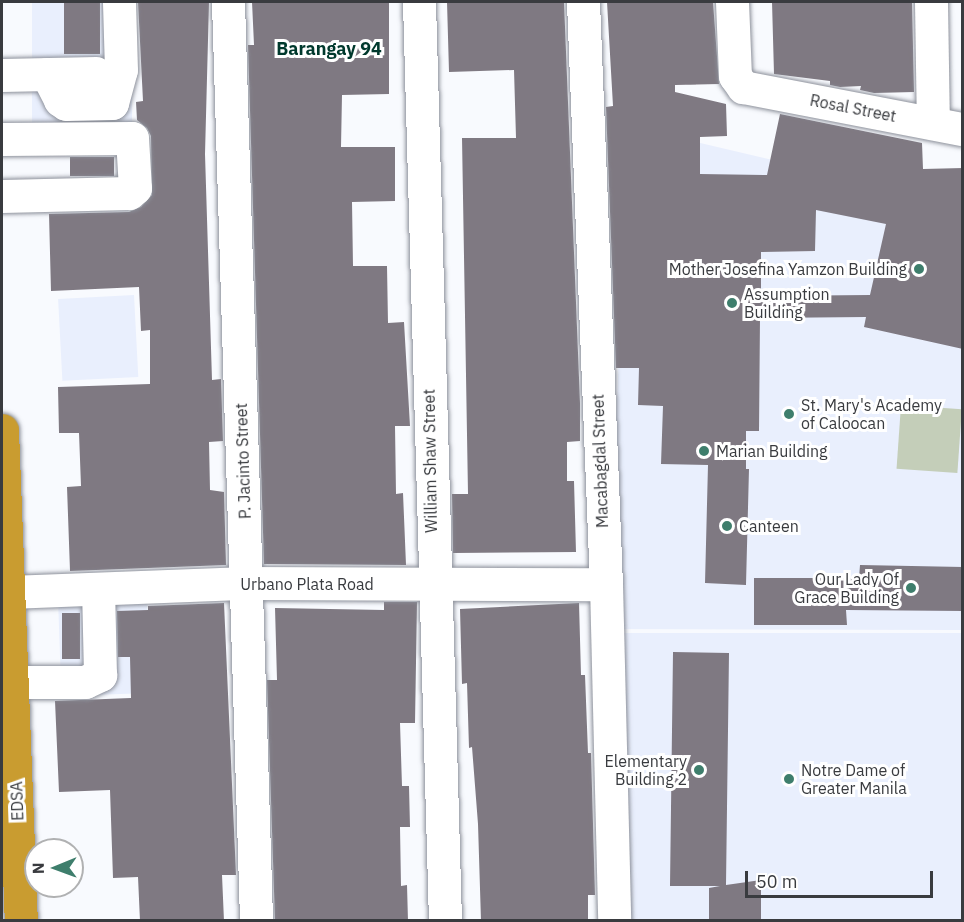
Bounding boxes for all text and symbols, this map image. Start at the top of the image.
district label: Barangay 94 [276,38,382,60]
street label: Rosal Street [808,90,898,126]
place label: Mother Josefina Yamzon Building [669,259,907,279]
marker: Mother Josefina Yamzon Building [912,262,926,276]
place label: Assumption Building [744,284,830,322]
marker: Assumption Building [725,296,739,310]
street label: William Shaw Street [419,389,441,533]
street label: Macabagdal Street [588,394,612,528]
place label: St. Mary's Academy of Caloocan [801,395,942,433]
street label: P. Jacinto Street [231,403,255,519]
marker: St. Mary's Academy of Caloocan [782,407,796,421]
place label: Marian Building [716,441,828,461]
marker: Marian Building [697,444,711,458]
place label: Canteen [739,516,799,536]
marker: Canteen [720,519,734,533]
place label: Our Lady Of Grace Building [794,569,899,607]
street label: Urbano Plata Road [240,574,374,594]
marker: Our Lady Of Grace Building [904,581,918,595]
place label: Elementary Building 2 [605,751,687,789]
place label: Notre Dame of Greater Manila [801,760,907,798]
marker: Elementary Building 2 [692,763,706,777]
marker: Notre Dame of Greater Manila [782,772,796,786]
street label: EDSA [7,781,27,821]
north arrow [24,838,84,898]
scale bar [748,859,936,897]
text: N [28,862,48,874]
text: 50 m [756,870,798,893]

